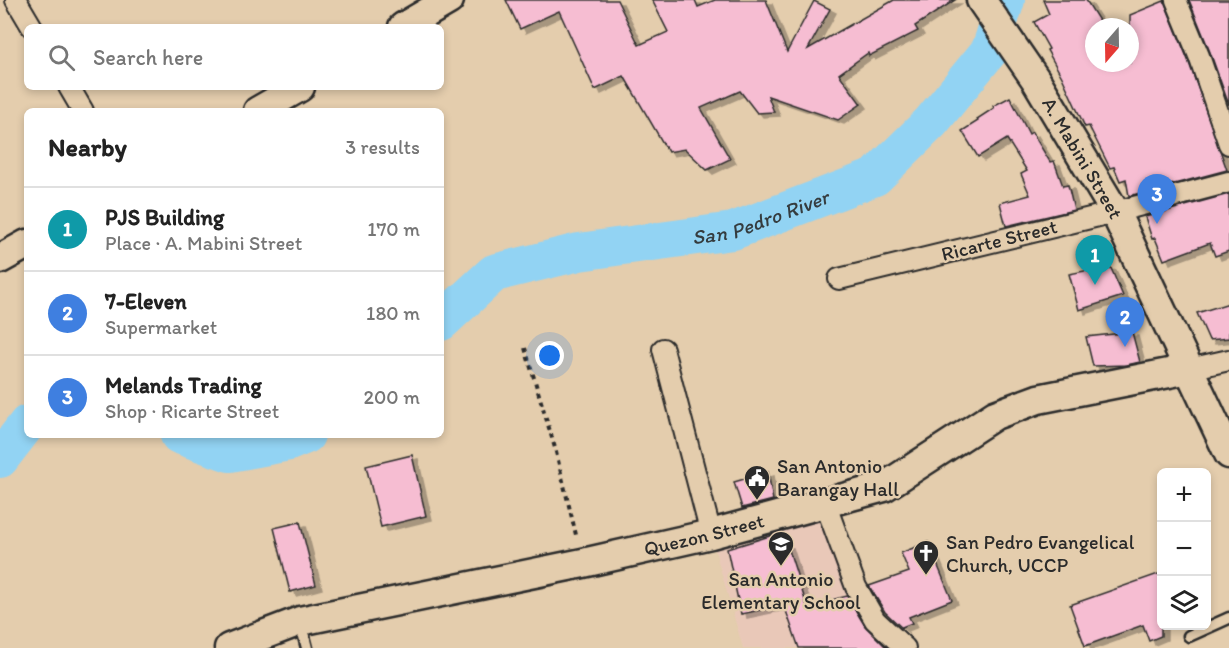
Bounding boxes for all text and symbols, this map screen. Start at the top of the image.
north arrow [1085,18,1139,72]
search box [24,24,444,90]
icon: search [45,41,78,74]
text: Search here [93,44,203,71]
street label: A. Mabini Street [1037,93,1129,223]
text: Nearby [48,131,127,163]
text: 3 results [345,135,420,159]
pin: 3 [1138,174,1176,224]
water label: San Pedro River [690,183,834,249]
text: PJS Building [105,204,224,231]
street label: Ricarte Street [939,214,1059,266]
text: 1 [63,217,72,241]
text: 170 m [367,217,420,241]
text: Place · A. Mabini Street [105,231,302,255]
pin: 1 [1076,236,1114,285]
text: 7-Eleven [105,288,187,315]
pin: 2 [1106,298,1144,347]
text: 2 [62,301,73,325]
text: 180 m [366,301,420,325]
text: Supermarket [105,315,217,339]
your location [535,341,564,370]
text: Melands Trading [105,372,262,399]
text: 3 [62,385,73,409]
text: 200 m [364,385,420,409]
text: Shop · Ricarte Street [105,399,279,423]
place label: San Antonio Barangay Hall [777,454,899,501]
public building icon: San Antonio Barangay Hall [742,463,772,501]
map controls [1157,468,1211,630]
button: + [1157,468,1211,522]
street label: Quezon Street [641,508,767,561]
button: − [1157,522,1211,576]
school or university icon: San Antonio Elementary School [766,529,796,567]
place label: San Pedro Evangelical Church, UCCP [946,530,1135,577]
church icon: San Pedro Evangelical Church, UCCP [911,538,941,576]
place label: San Antonio Elementary School [701,567,861,614]
button: layers [1157,576,1211,630]

